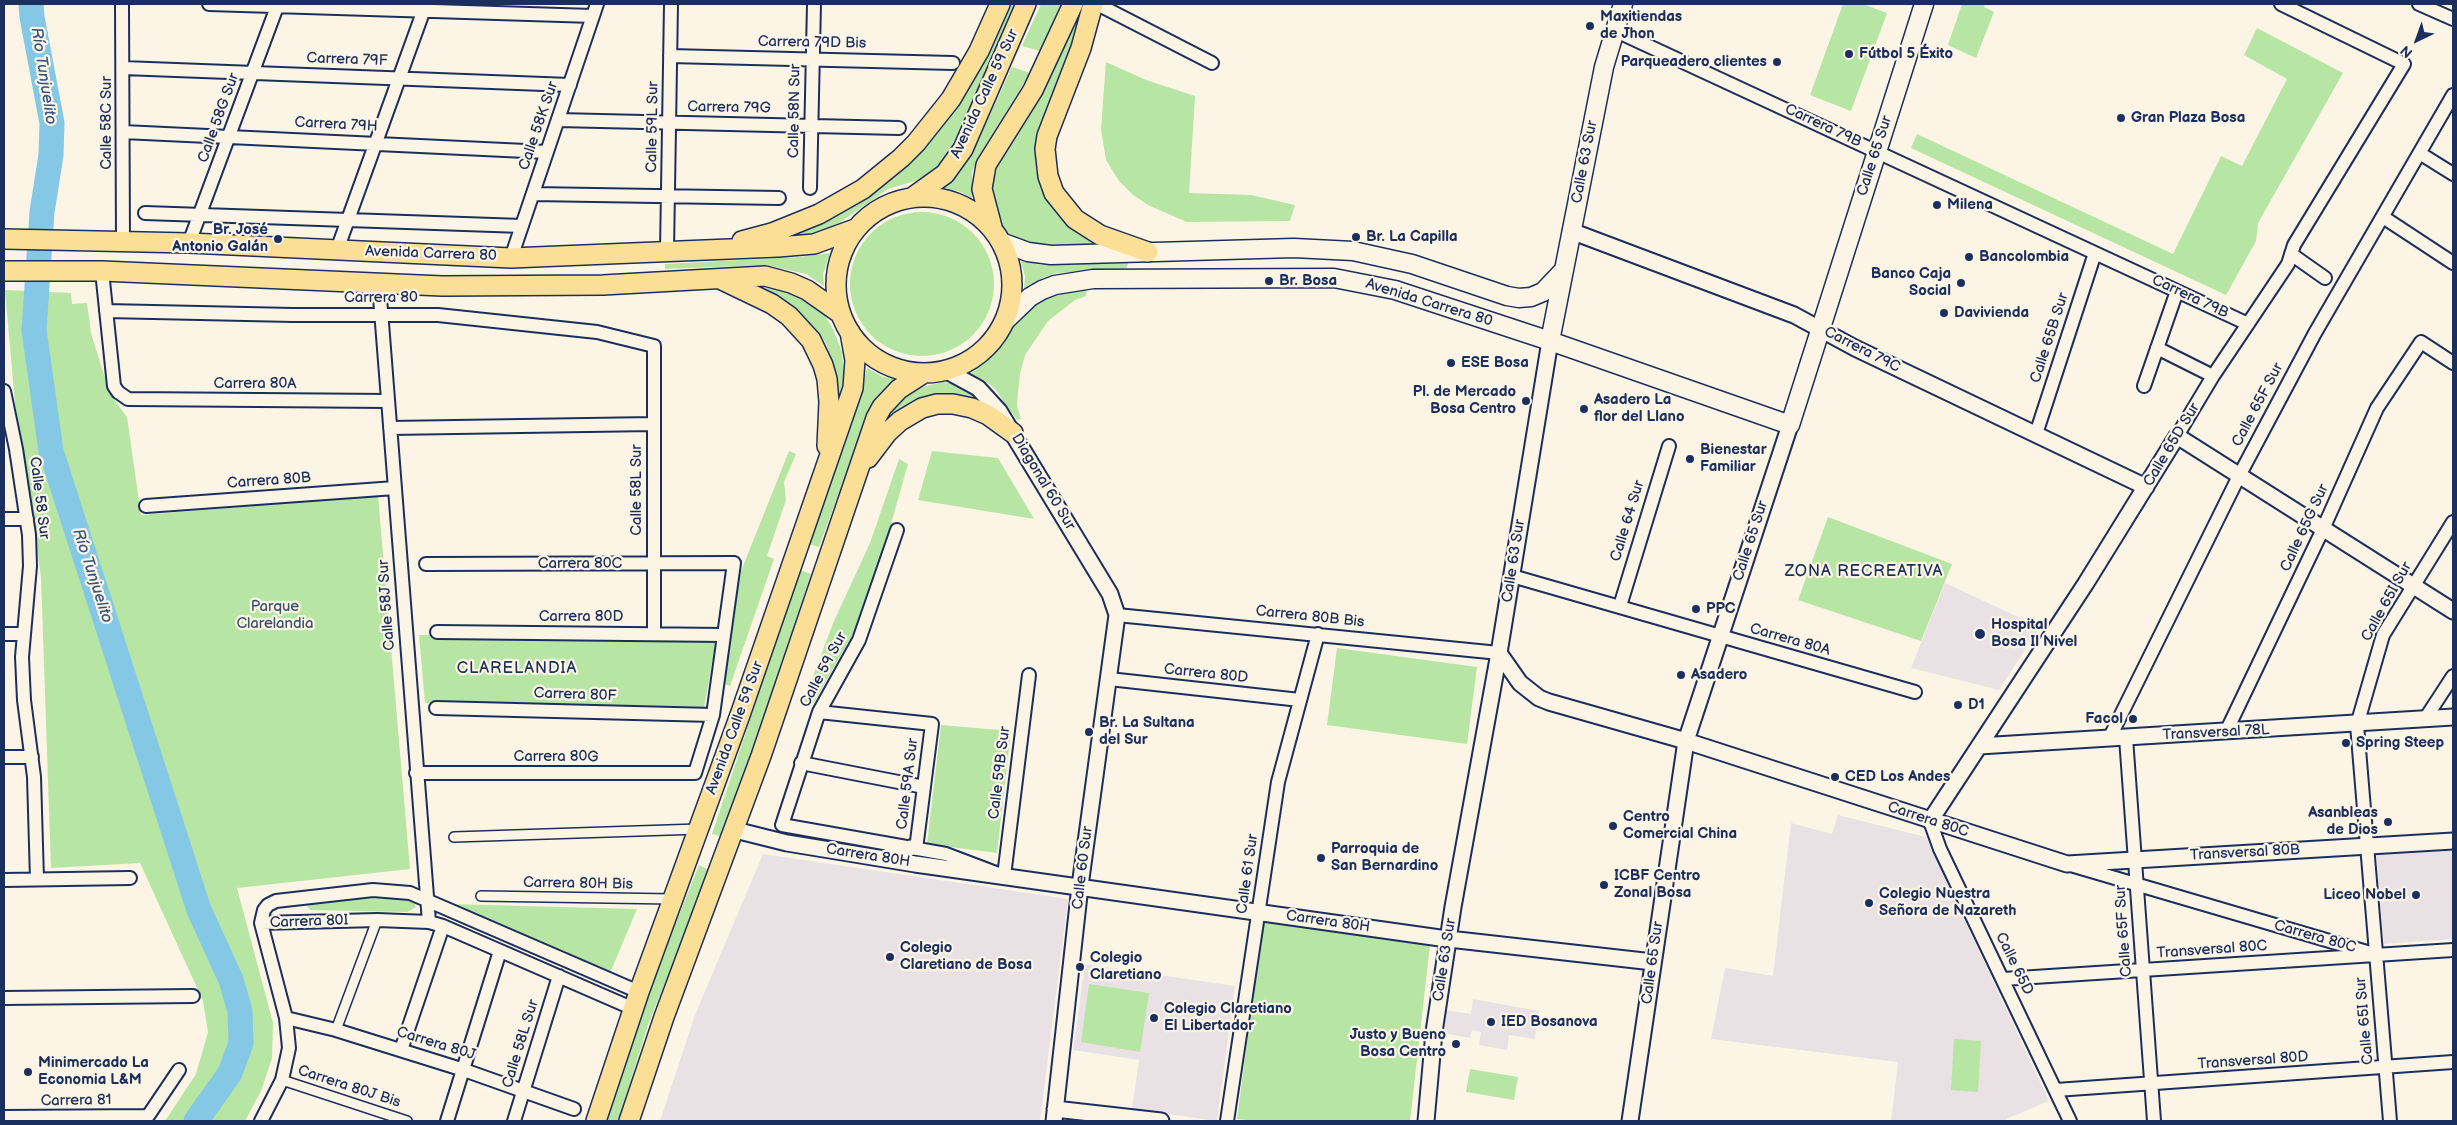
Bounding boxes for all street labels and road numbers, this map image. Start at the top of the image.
street label: Avenida Calle 59 Sur [947,26,1023,162]
street label: Carrera 79D Bis [758,33,866,53]
street label: Carrera 79F [306,50,388,70]
street label: Calle 58N Sur [785,64,805,158]
street label: Calle 58G Sur [194,71,244,165]
street label: Calle 58C Sur [98,76,116,170]
street label: Calle 58K Sur [515,79,563,173]
street label: Calle 59L Sur [643,81,663,173]
street label: Carrera 79G [687,98,771,118]
street label: Carrera 79B [1782,100,1864,152]
street label: Carrera 79H [294,114,378,136]
street label: Calle 65 Sur [1854,114,1896,198]
street label: Calle 63 Sur [1568,119,1602,205]
street label: Avenida Carrera 80 [365,243,497,265]
street label: Carrera 79B [2149,271,2231,323]
street label: Avenida Carrera 80 [1363,275,1495,331]
street label: Carrera 80 [344,289,418,307]
street label: Calle 65B Sur [2027,291,2073,385]
street label: Carrera 79C [1821,323,1903,377]
street label: Calle 65F Sur [2228,360,2288,450]
street label: Carrera 80A [214,375,296,393]
street label: Calle 65D Sur [2140,400,2204,490]
street label: Diagonal 60 Sur [1007,430,1079,534]
street label: Calle 58L Sur [628,444,646,536]
street label: Calle 58 Sur [25,456,53,540]
street label: Carrera 80B [226,469,312,493]
street label: Calle 64 Sur [1607,478,1649,564]
street label: Calle 65G Sur [2277,481,2333,575]
street label: Calle 65 Sur [1730,499,1772,583]
street label: Calle 63 Sur [1499,518,1529,604]
street label: Carrera 80C [538,555,622,573]
street label: Calle 58J Sur [375,559,399,651]
street label: Calle 65I Sur [2358,559,2416,645]
street label: Carrera 80B Bis [1255,602,1365,632]
street label: Carrera 80D [539,608,623,626]
street label: Carrera 80A [1748,620,1832,660]
street label: Calle 59 Sur [797,629,851,711]
street label: Avenida Calle 59 Sur [702,659,768,797]
street label: Carrera 80D [1163,661,1249,687]
street label: Carrera 80F [533,685,617,705]
street label: Transversal 78L [2162,721,2270,745]
street label: Calle 59B Sur [985,726,1015,820]
street label: Calle 59A Sur [893,737,923,831]
street label: Carrera 80G [513,748,599,766]
street label: Carrera 80C [1885,798,1971,842]
street label: Calle 60 Sur [1069,825,1097,911]
street label: Calle 61 Sur [1233,833,1263,915]
street label: Carrera 80H [825,840,911,872]
street label: Transversal 80B [2189,841,2301,865]
street label: Carrera 80H Bis [523,874,633,894]
street label: Calle 65F Sur [2112,884,2136,978]
street label: Carrera 80H [1285,907,1371,937]
street label: Carrera 80I [269,912,349,932]
street label: Calle 63 Sur [1430,917,1460,1003]
street label: Carrera 80C [2272,917,2358,957]
street label: Calle 65 Sur [1638,920,1668,1006]
street label: Calle 65D [1991,930,2037,998]
street label: Transversal 80C [2156,937,2268,963]
street label: Calle 65I Sur [2352,976,2378,1066]
street label: Calle 58L Sur [499,998,543,1090]
street label: Carrera 80J [394,1023,478,1065]
street label: Transversal 80D [2197,1048,2309,1074]
street label: Carrera 80J Bis [295,1062,403,1112]
street label: Carrera 81 [40,1091,112,1111]

